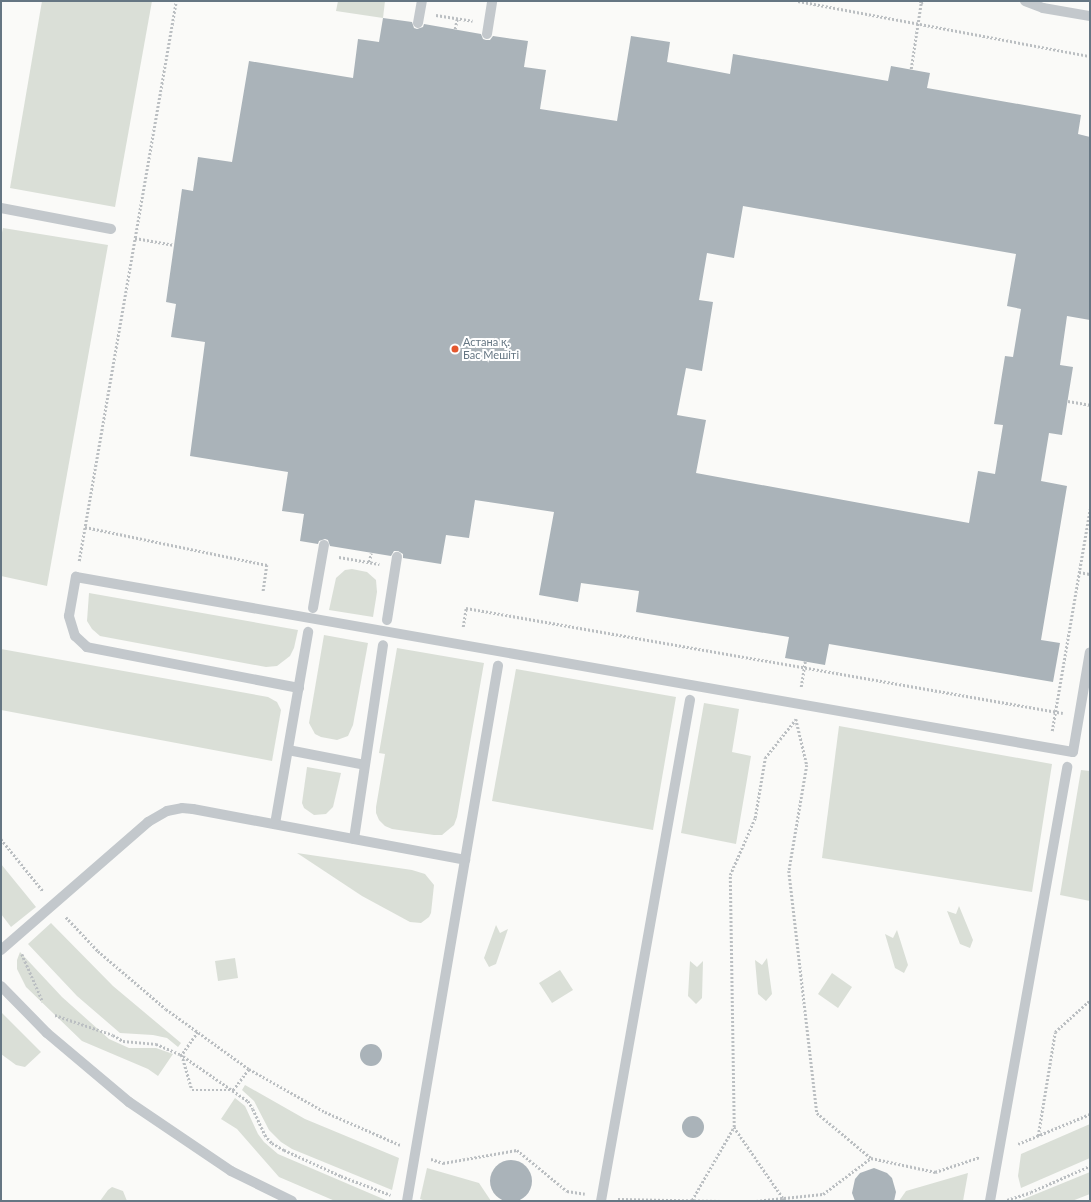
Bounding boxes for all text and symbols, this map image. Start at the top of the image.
place label: Астана қ. Бас Мешіті [463,336,519,362]
marker: Астана қ. Бас Мешіті [450,344,460,354]

